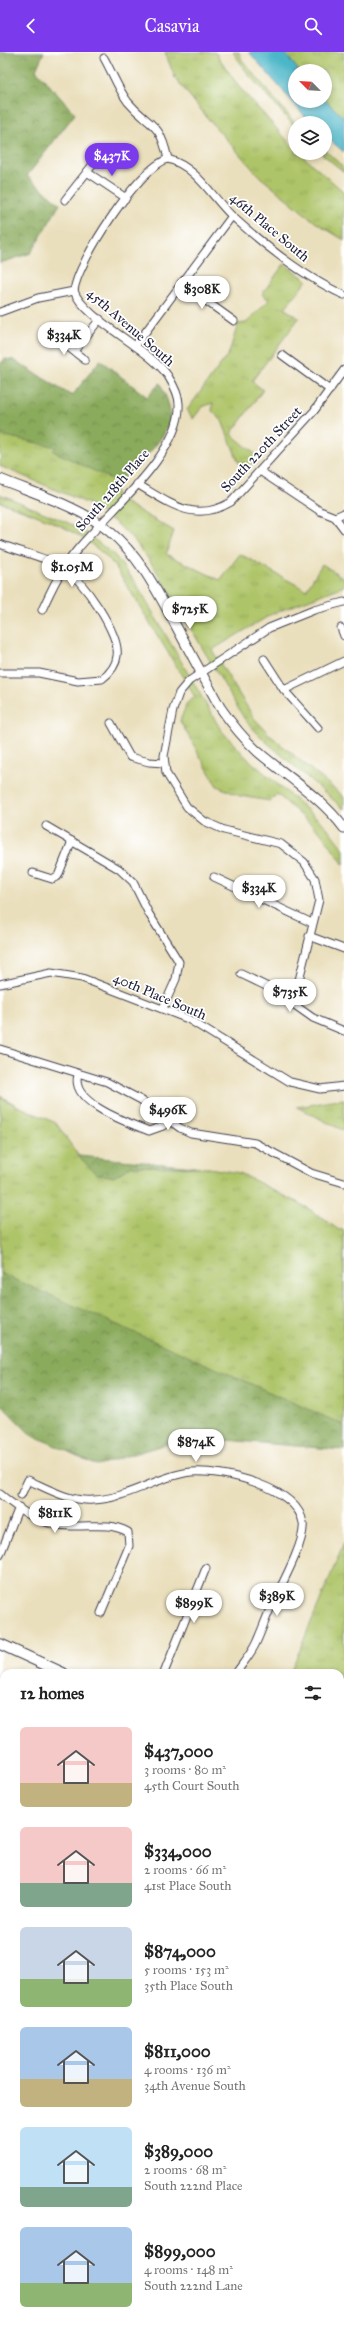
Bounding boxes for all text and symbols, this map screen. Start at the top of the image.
icon: back [20,15,42,37]
text: Casavia [144,15,200,37]
icon: search [302,15,324,37]
north arrow [288,64,332,108]
map controls [288,64,332,160]
button: layers [288,116,332,160]
pin: $437K [84,143,140,177]
text: $437K [94,148,130,164]
street label: 46th Place South [226,189,313,266]
pin: $308K [174,276,230,310]
text: $308K [184,281,220,297]
street label: 45th Avenue South [83,285,178,370]
pin: $334K [36,322,92,356]
text: $334K [47,327,81,343]
street label: South 220th Street [217,403,305,496]
street label: South 218th Place [72,446,153,535]
pin: $1.05M [39,554,105,588]
text: $1.05M [51,559,93,575]
pin: $725K [162,596,218,630]
text: $725K [172,601,208,617]
pin: $334K [231,875,287,909]
text: $334K [242,880,276,896]
street label: 40th Place South [111,969,209,1024]
pin: $735K [262,979,318,1013]
text: $735K [272,984,308,1000]
pin: $496K [140,1097,196,1131]
text: $496K [149,1102,187,1118]
pin: $874K [168,1429,224,1463]
text: $874K [177,1434,215,1450]
pin: $811K [27,1500,83,1534]
text: $811K [38,1505,72,1521]
pin: $389K [249,1583,305,1617]
text: $389K [259,1588,295,1604]
pin: $899K [166,1590,222,1624]
text: $899K [175,1595,213,1611]
icon: filters [302,1682,324,1704]
text: 12 homes [20,1683,84,1704]
text: $437,000 [144,1741,213,1762]
icon: home [52,1743,100,1791]
text: 3 rooms · 80 m² [144,1762,226,1778]
text: 45th Court South [144,1778,240,1794]
text: $334,000 [144,1841,212,1862]
icon: home [52,1843,100,1891]
text: 2 rooms · 66 m² [144,1862,226,1878]
text: 41st Place South [144,1878,232,1894]
text: $874,000 [144,1941,216,1962]
icon: home [52,1943,100,1991]
text: 5 rooms · 153 m² [144,1962,229,1978]
text: 35th Place South [144,1978,233,1994]
text: $811,000 [144,2041,211,2062]
icon: home [52,2043,100,2091]
text: 4 rooms · 136 m² [144,2062,231,2078]
text: 34th Avenue South [144,2078,246,2094]
text: $389,000 [144,2141,213,2162]
icon: home [52,2143,100,2191]
text: 2 rooms · 68 m² [144,2162,226,2178]
text: South 222nd Place [144,2178,243,2194]
text: $899,000 [144,2241,216,2262]
icon: home [52,2243,100,2291]
text: 4 rooms · 148 m² [144,2262,233,2278]
text: South 222nd Lane [144,2278,243,2294]

